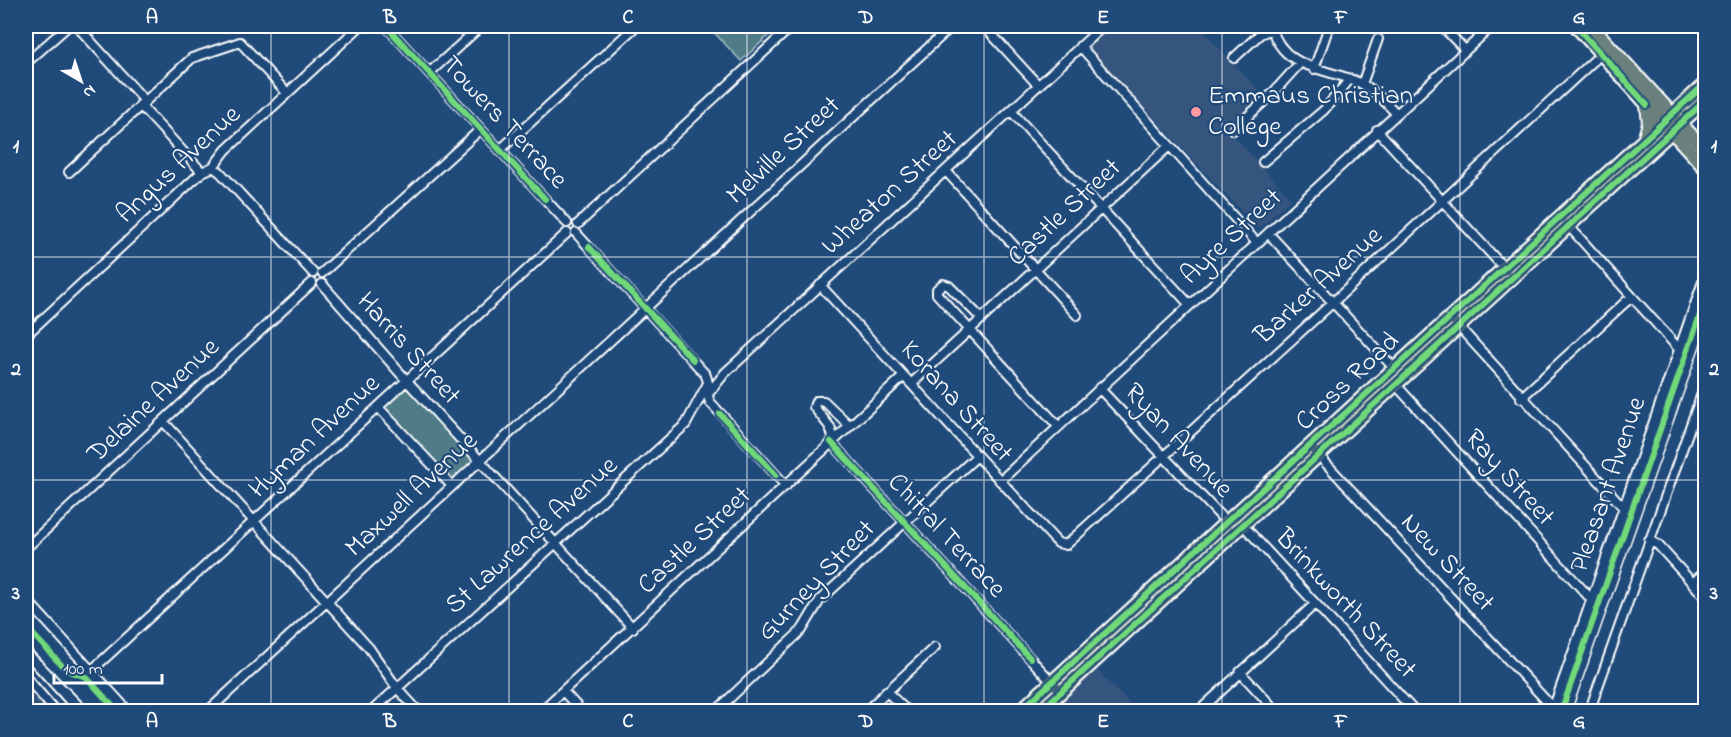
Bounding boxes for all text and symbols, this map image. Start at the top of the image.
text: A [146,4,158,33]
text: B [382,4,397,33]
text: C [623,4,634,33]
text: D [858,4,873,33]
text: E [1097,4,1109,33]
text: F [1334,4,1348,33]
text: G [1573,4,1586,33]
street label: Towers Terrace [432,48,577,199]
north arrow [51,51,111,111]
place label: Emmaus Christian College [1208,77,1413,147]
text: N [77,78,101,104]
street label: Melville Street [718,88,850,214]
street label: Angus Avenue [108,96,251,233]
marker: Emmaus Christian College [1189,105,1203,119]
street label: Wheaton Street [813,121,967,265]
text: 1 [13,133,20,162]
text: 1 [1711,133,1718,162]
street label: Castle Street [999,150,1131,276]
street label: Ayre Street [1172,179,1292,295]
street label: Barker Avenue [1245,217,1392,355]
street label: Harris Street [347,284,469,414]
street label: Cross Road [1287,323,1409,441]
street label: Delaine Avenue [78,329,230,473]
street label: Korana Street [890,332,1022,472]
text: 2 [10,356,21,385]
text: 2 [1708,356,1719,385]
street label: Hyman Avenue [241,365,390,508]
street label: Ryan Avenue [1114,375,1242,508]
street label: Pleasant Avenue [1561,391,1658,578]
street label: Ray Street [1455,421,1563,535]
street label: Maxwell Avenue [337,422,488,567]
street label: St Lawrence Avenue [437,447,628,624]
street label: Chitral Terrace [878,465,1015,608]
street label: Castle Street [629,478,761,604]
street label: New Street [1391,505,1503,621]
street label: Gurney Street [749,511,885,651]
street label: Brinkworth Street [1264,519,1425,688]
text: 3 [11,580,20,609]
text: 3 [1709,580,1718,609]
scale bar [54,647,162,685]
text: 100 m [63,657,103,683]
text: A [146,708,158,737]
text: B [382,708,397,737]
text: C [623,708,634,737]
text: D [858,708,873,737]
text: E [1097,708,1109,737]
text: F [1334,708,1348,737]
text: G [1573,708,1586,737]

